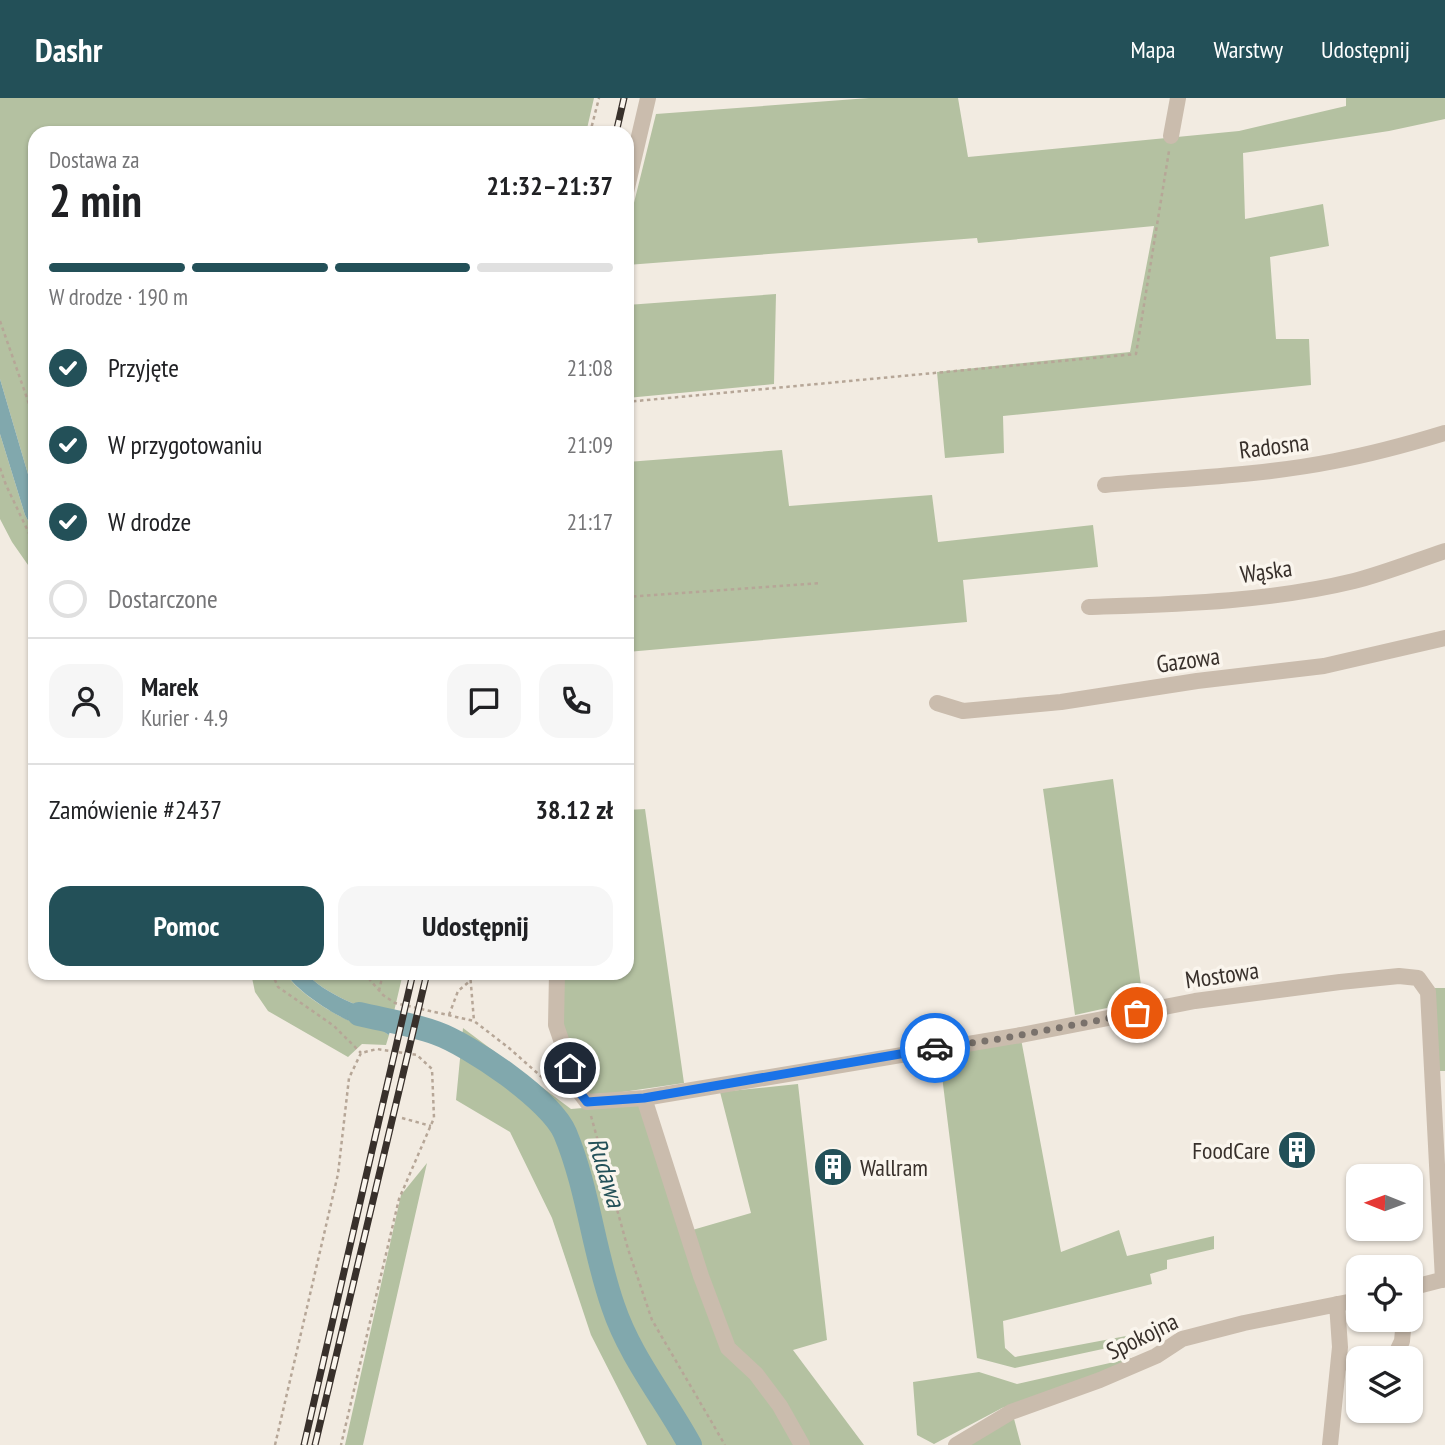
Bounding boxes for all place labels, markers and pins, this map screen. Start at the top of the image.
pin [1107,983,1167,1043]
pin [540,1038,600,1098]
building icon: FoodCare [1276,1129,1318,1171]
place label: FoodCare [1192,1135,1270,1166]
building icon: Wallram [812,1146,854,1188]
place label: Wallram [860,1152,928,1183]

